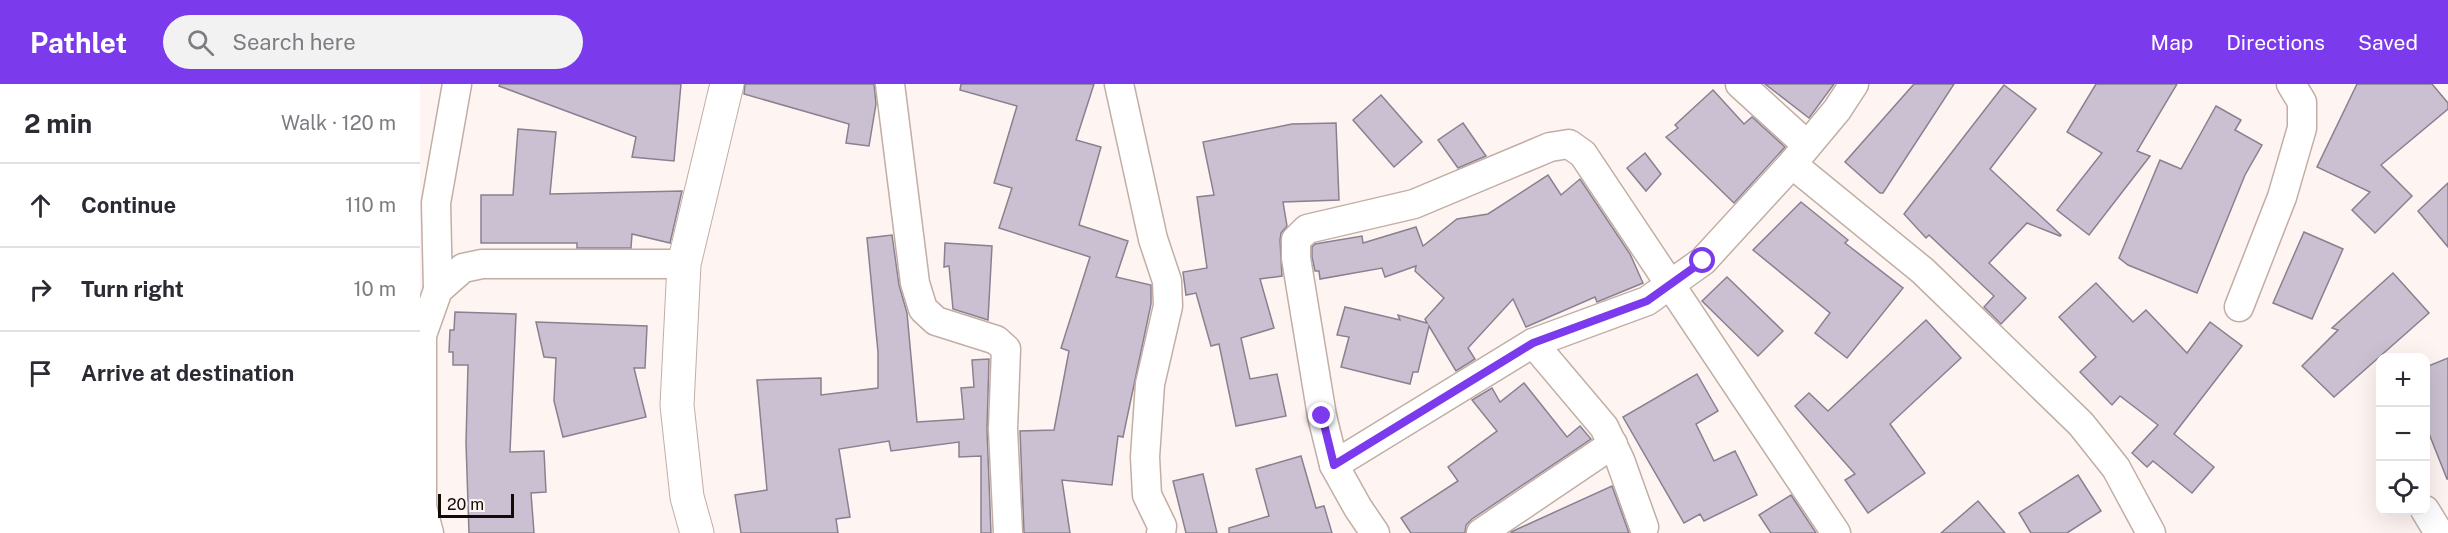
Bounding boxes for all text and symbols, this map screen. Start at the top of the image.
search box [163,15,583,69]
text: Pathlet [30,26,127,59]
icon: search [184,26,217,59]
text: Search here [232,29,356,55]
text: Map [2151,30,2193,55]
text: Directions [2226,30,2325,55]
text: Saved [2358,30,2418,55]
text: 2 min [24,108,92,139]
text: Walk · 120 m [281,111,396,135]
icon: ahead [24,189,57,222]
text: Continue [81,192,176,218]
text: 110 m [345,193,396,217]
route start [1689,247,1715,273]
icon: right [24,273,57,306]
text: Turn right [81,276,184,302]
text: 10 m [353,277,396,301]
map controls [2376,353,2430,515]
button: + [2376,353,2430,407]
icon: arrive [24,357,57,390]
text: Arrive at destination [81,360,294,386]
route end [1308,402,1334,428]
button: − [2376,407,2430,461]
button: locate [2376,461,2430,515]
scale bar [438,491,514,518]
text: 20 m [447,495,484,514]

